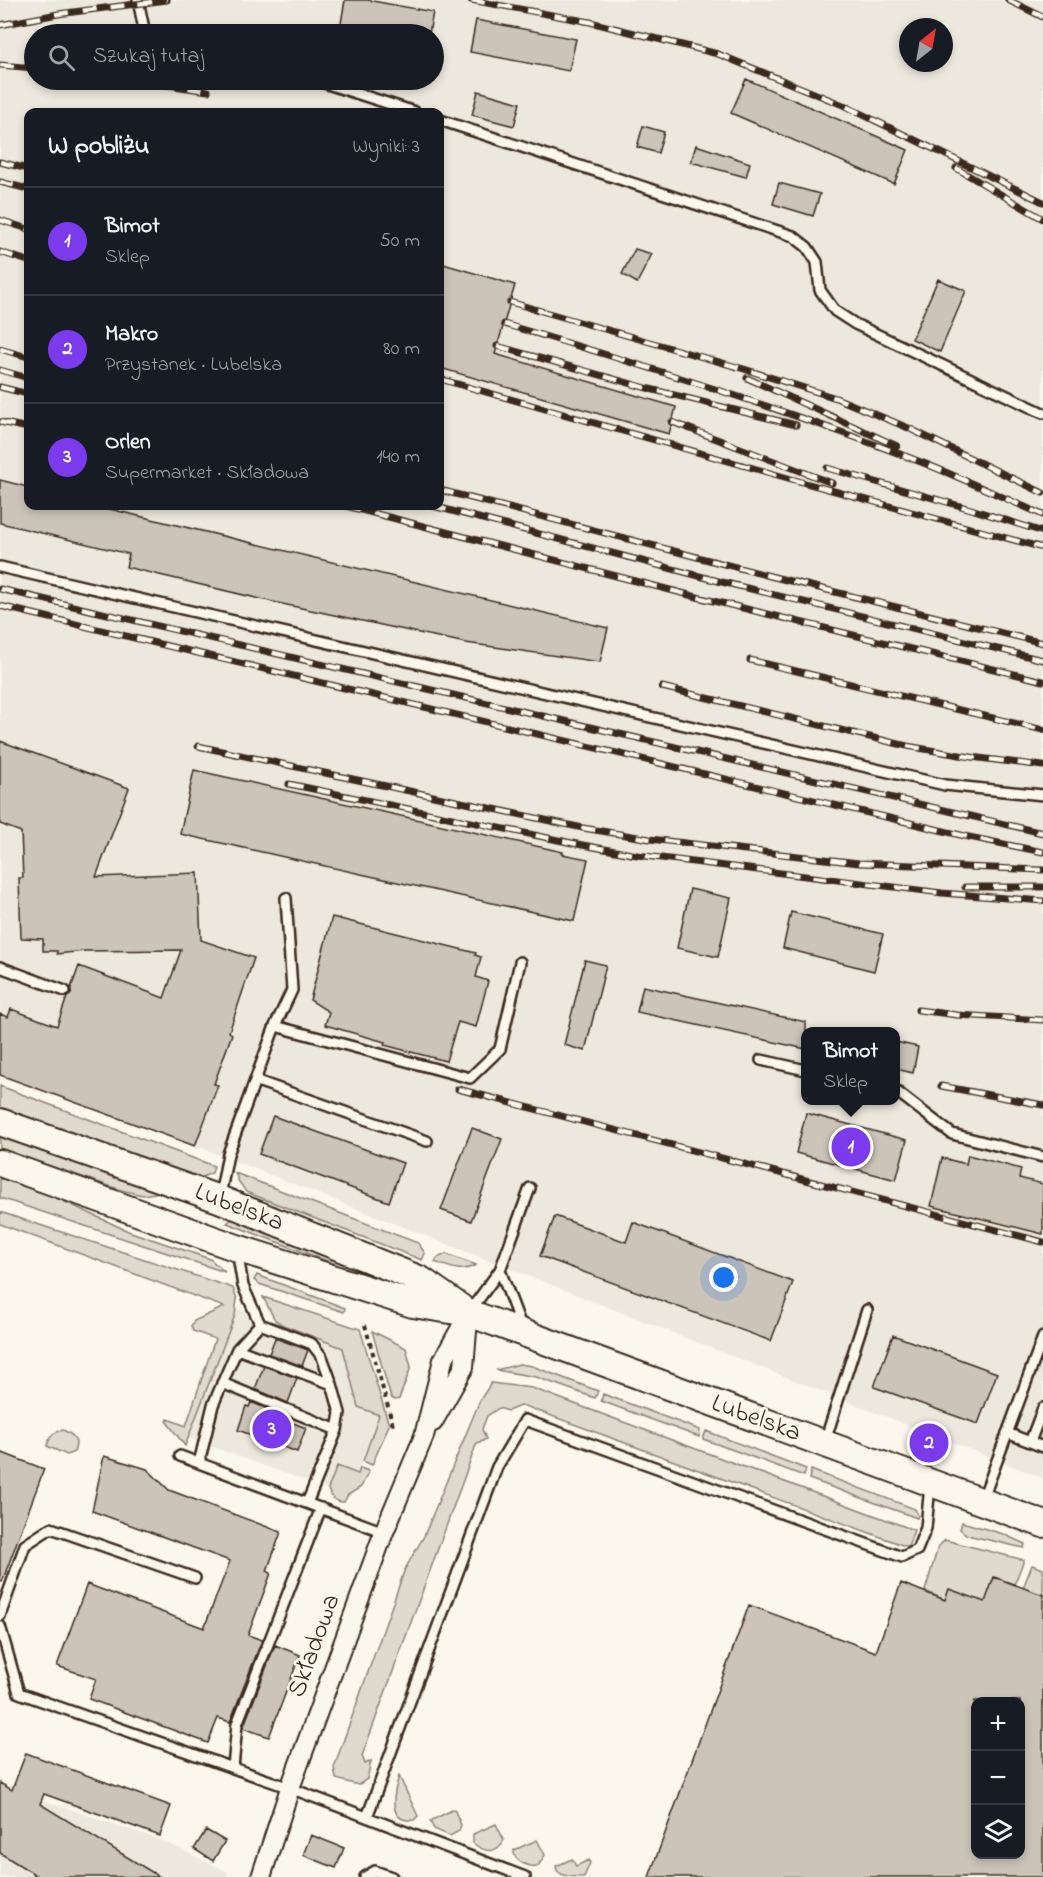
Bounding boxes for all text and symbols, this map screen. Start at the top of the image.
north arrow [899,18,953,72]
search box [24,24,444,90]
icon: search [45,41,78,74]
text: Szukaj tutaj [93,41,204,73]
text: W pobliżu [48,128,149,166]
text: Wyniki: 3 [353,133,420,162]
text: Bimot [105,211,160,243]
text: 1 [64,227,71,256]
text: 50 m [379,227,420,256]
text: Sklep [105,243,150,272]
text: Makro [105,319,158,351]
text: 2 [63,335,72,364]
text: 80 m [383,335,420,364]
text: Przystanek · Lubelska [105,351,282,380]
text: Orlen [105,427,151,459]
text: 3 [63,443,72,472]
text: 140 m [376,443,420,472]
text: Supermarket · Składowa [105,459,309,488]
popup [801,1027,900,1105]
text: Bimot [823,1036,878,1068]
text: Sklep [823,1068,868,1097]
pin: 1 [832,1124,870,1170]
street label: Lubelska [189,1174,289,1242]
your location [709,1263,738,1292]
street label: Lubelska [706,1385,806,1453]
pin: 3 [252,1406,292,1452]
pin: 2 [910,1420,948,1466]
street label: Składowa [279,1589,351,1703]
map controls [971,1697,1025,1859]
button: + [971,1697,1025,1751]
button: − [971,1751,1025,1805]
button: layers [971,1805,1025,1859]

